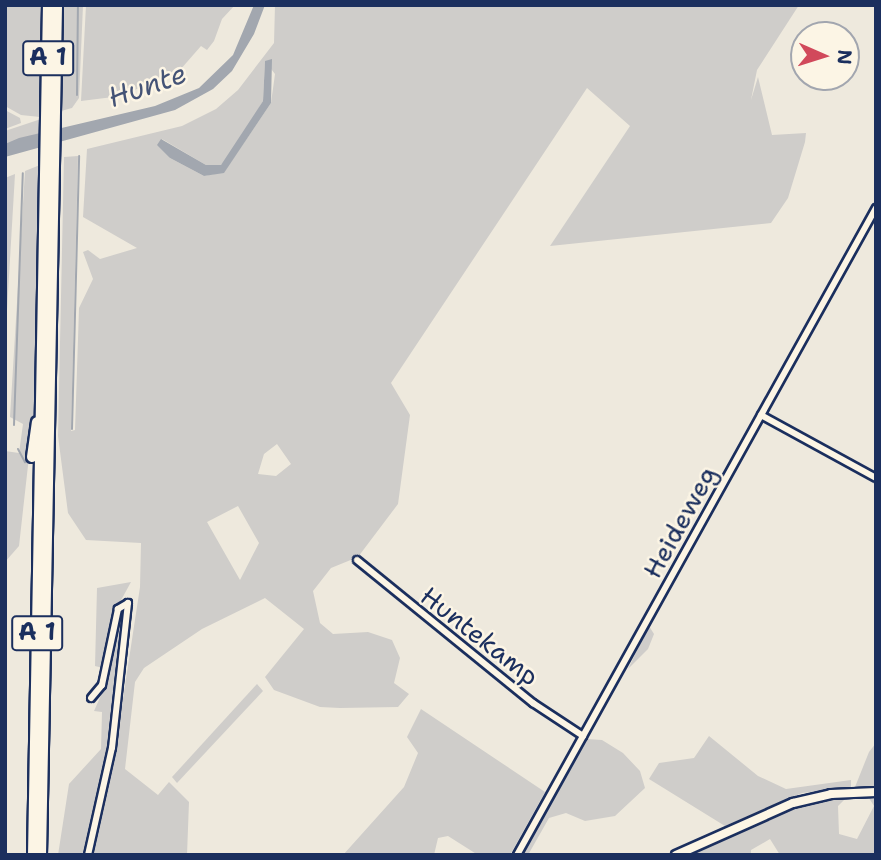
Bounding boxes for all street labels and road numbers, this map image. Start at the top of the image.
road number: A 1 [22,38,74,78]
street label: Heideweg [636,461,724,583]
street label: Huntekamp [414,580,546,692]
road number: A 1 [11,612,63,654]

